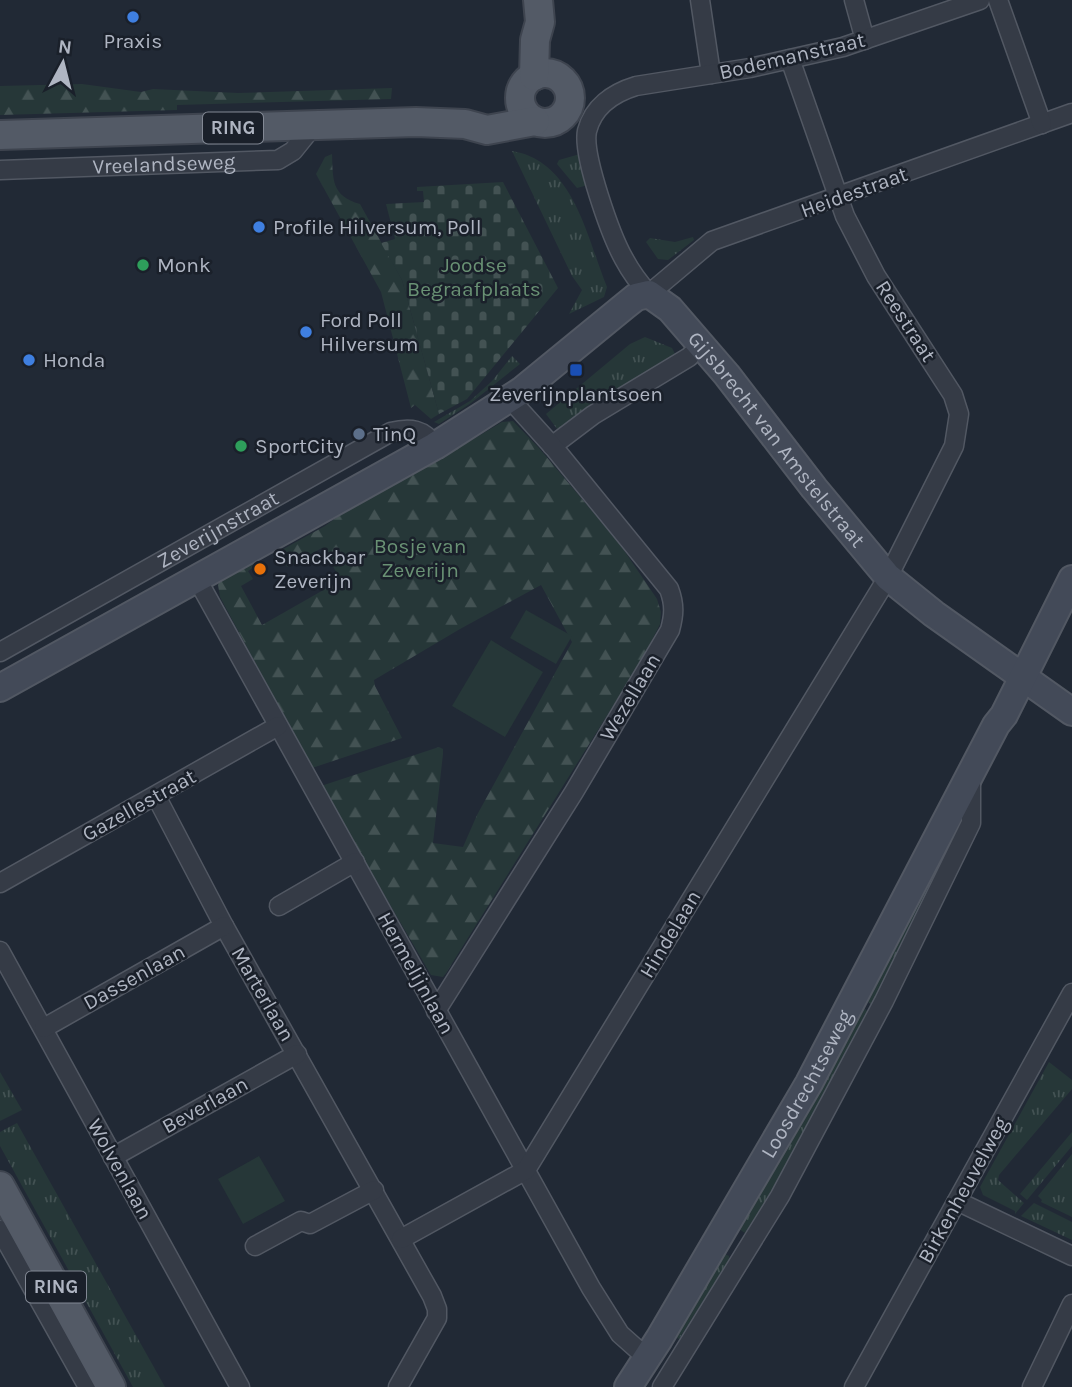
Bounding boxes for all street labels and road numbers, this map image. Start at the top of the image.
street label: Bodemanstraat [717,28,867,84]
road number: RING [203,112,263,144]
street label: Vreelandseweg [92,150,236,179]
street label: Heidestraat [797,162,911,222]
street label: Reestraat [871,276,941,366]
street label: Gijsbrecht van Amstelstraat [683,327,870,552]
street label: Zeverijnstraat [153,486,283,573]
street label: Wezellaan [595,649,665,745]
street label: Gazellestraat [78,764,200,846]
street label: Hindelaan [635,886,705,982]
street label: Hermelijnlaan [373,908,459,1038]
street label: Dassenlaan [79,939,189,1015]
street label: Marterlaan [226,943,300,1045]
street label: Loosdrechtseweg [756,1005,857,1162]
street label: Beverlaan [158,1072,252,1138]
street label: Birkenheuvelweg [913,1113,1013,1267]
street label: Wolvenlaan [83,1115,157,1223]
road number: RING [26,1272,86,1302]

